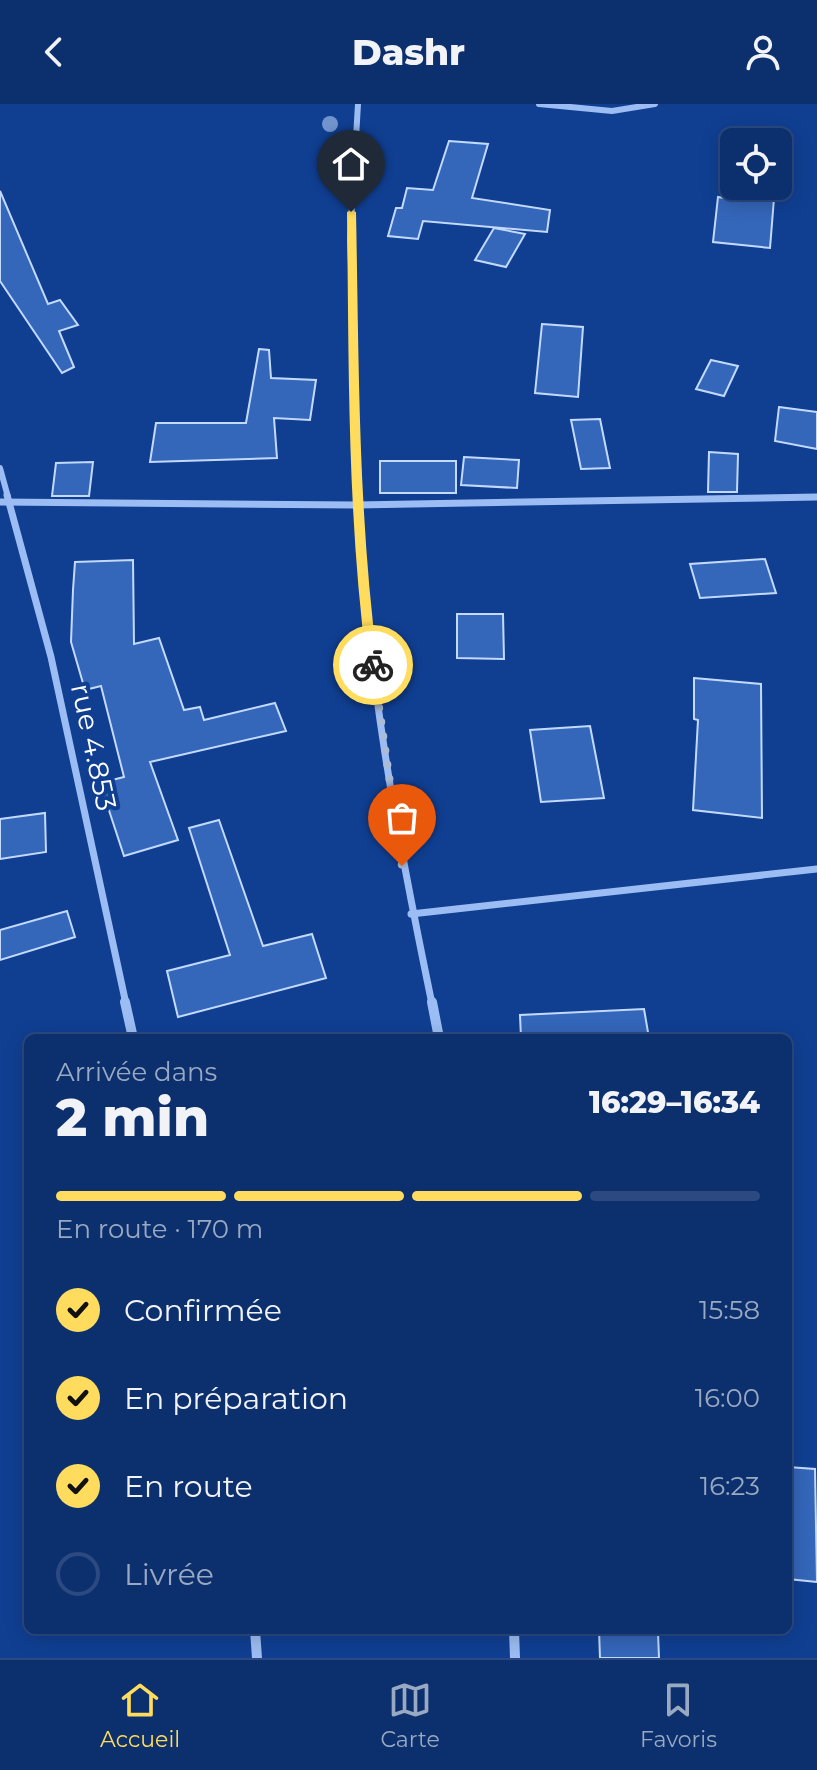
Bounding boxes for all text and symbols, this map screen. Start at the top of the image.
icon: back [32,30,76,74]
text: Dashr [352,30,465,74]
icon: person [741,30,785,74]
map controls [720,128,792,200]
button: locate [720,128,792,200]
pin [317,130,385,212]
icon: home [329,142,373,186]
courier [333,625,413,705]
icon: bike [351,643,395,687]
street label: rue 4.853 [64,680,124,814]
pin [368,784,436,866]
icon: bag [380,796,424,840]
text: Arrivée dans [56,1056,217,1088]
text: 16:29–16:34 [589,1084,760,1121]
text: 2 min [56,1086,209,1149]
text: En route · 170 m [56,1213,263,1245]
icon: check [56,1288,100,1332]
text: Confirmée [124,1292,282,1329]
text: 15:58 [699,1294,760,1326]
icon: check [56,1376,100,1420]
text: En préparation [124,1380,348,1417]
text: 16:00 [695,1382,760,1414]
icon: check [56,1464,100,1508]
text: En route [124,1468,253,1505]
text: 16:23 [700,1470,760,1502]
text: Livrée [124,1556,214,1593]
tab: Accueil [100,1678,180,1753]
tab: Carte [380,1678,440,1753]
tab: Favoris [640,1678,717,1753]

